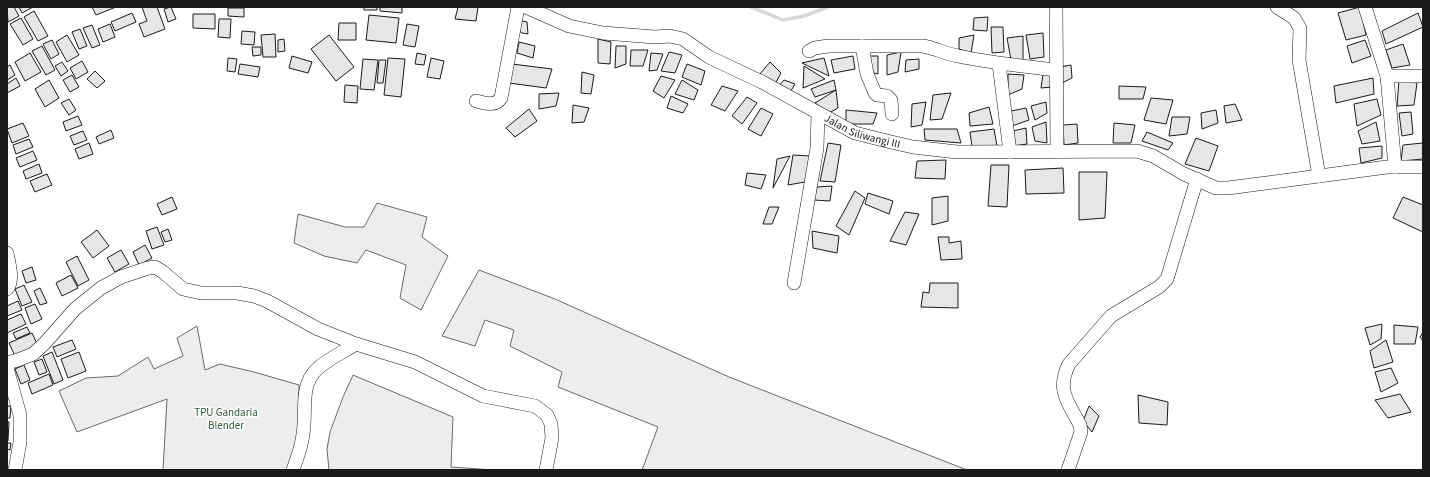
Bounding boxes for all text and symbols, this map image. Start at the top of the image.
street label: Jalan Siliwangi III [822,111,902,152]
park label: TPU Gandaria Blender [194,405,258,433]

